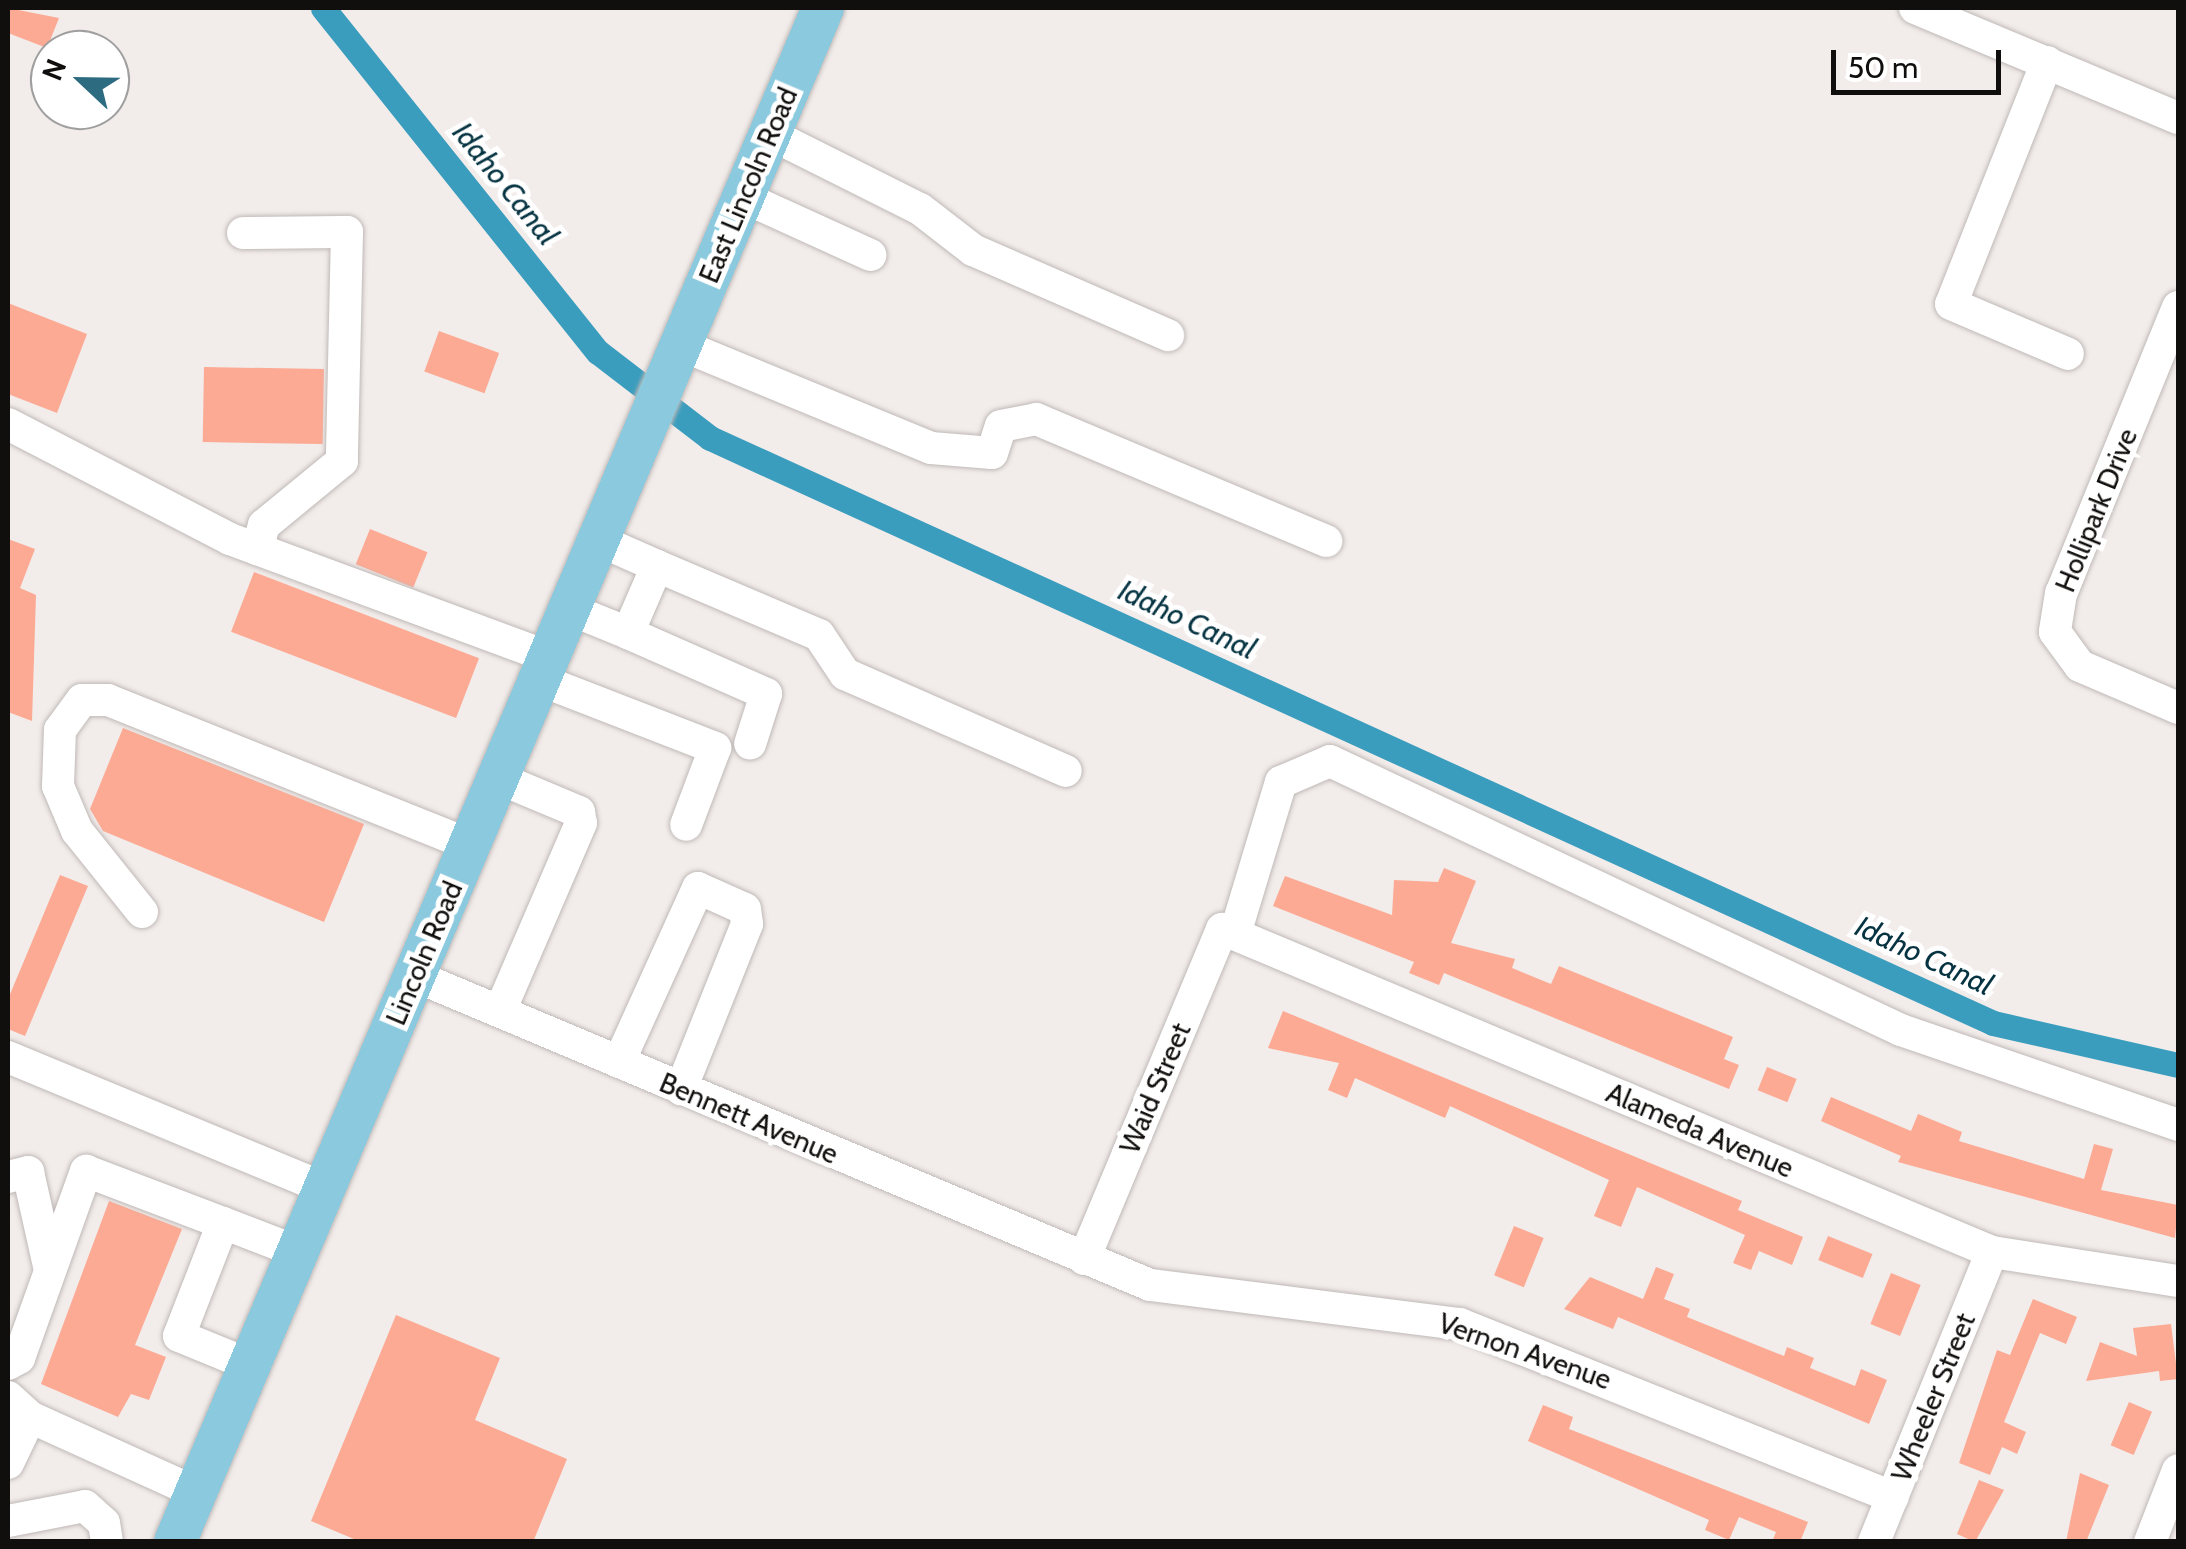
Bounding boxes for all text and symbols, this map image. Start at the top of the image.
north arrow [30,30,130,130]
scale bar [1836,30,2006,92]
text: 50 m [1848,49,1918,86]
text: N [35,54,74,85]
street label: East Lincoln Road [692,82,804,288]
water label: Idaho Canal [445,115,565,253]
street label: Hollipark Drive [2048,423,2144,597]
water label: Idaho Canal [1113,573,1261,667]
street label: Lincoln Road [379,876,469,1030]
water label: Idaho Canal [1850,909,1998,1003]
street label: Waid Street [1112,1018,1198,1158]
street label: Bennett Avenue [655,1065,843,1171]
street label: Alameda Avenue [1601,1075,1799,1185]
street label: Vernon Avenue [1434,1306,1616,1396]
street label: Wheeler Street [1884,1308,1982,1486]

